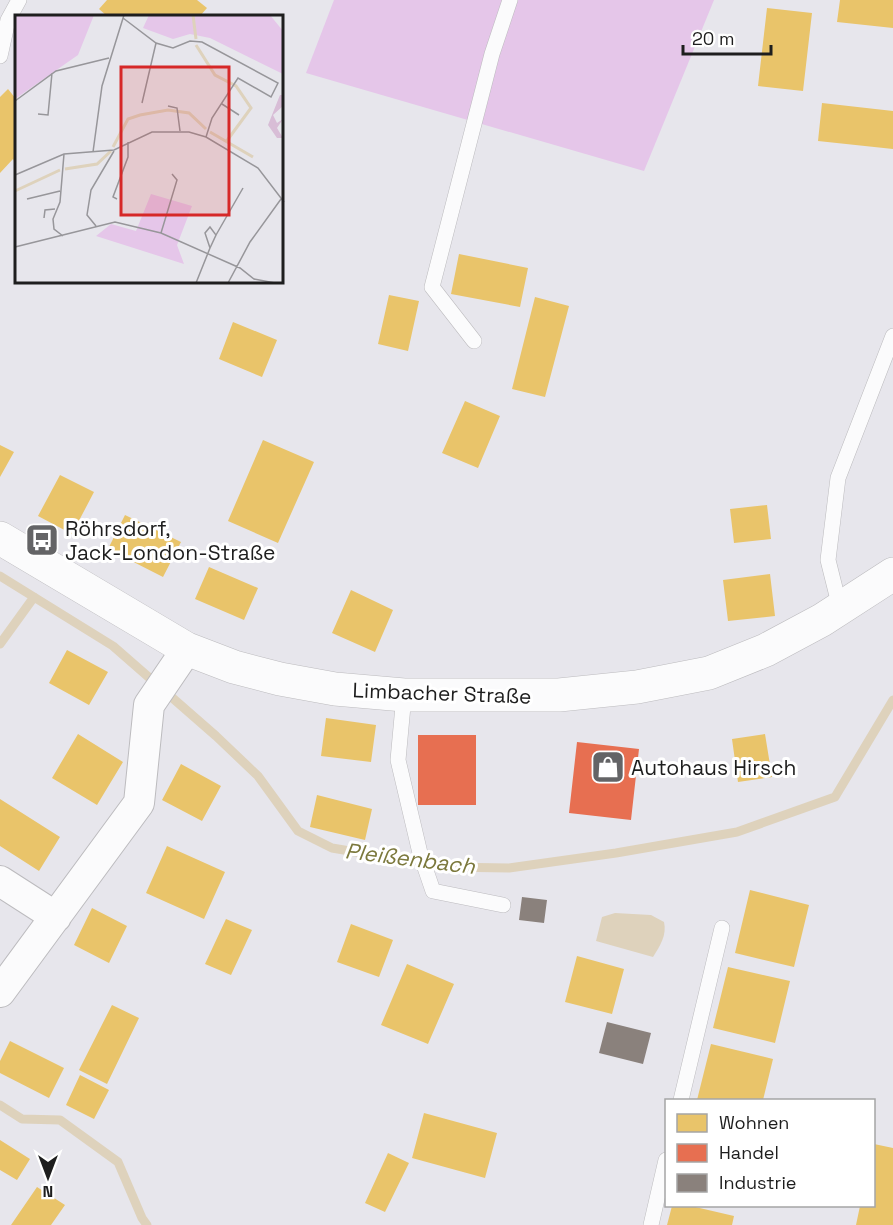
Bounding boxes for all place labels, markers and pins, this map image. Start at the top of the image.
place label: Röhrsdorf, Jack-London-Straße [65,515,275,566]
bus stop icon: Röhrsdorf, Jack-London-Straße [24,522,60,558]
shop icon: Autohaus Hirsch [590,749,626,785]
place label: Autohaus Hirsch [631,754,796,781]

